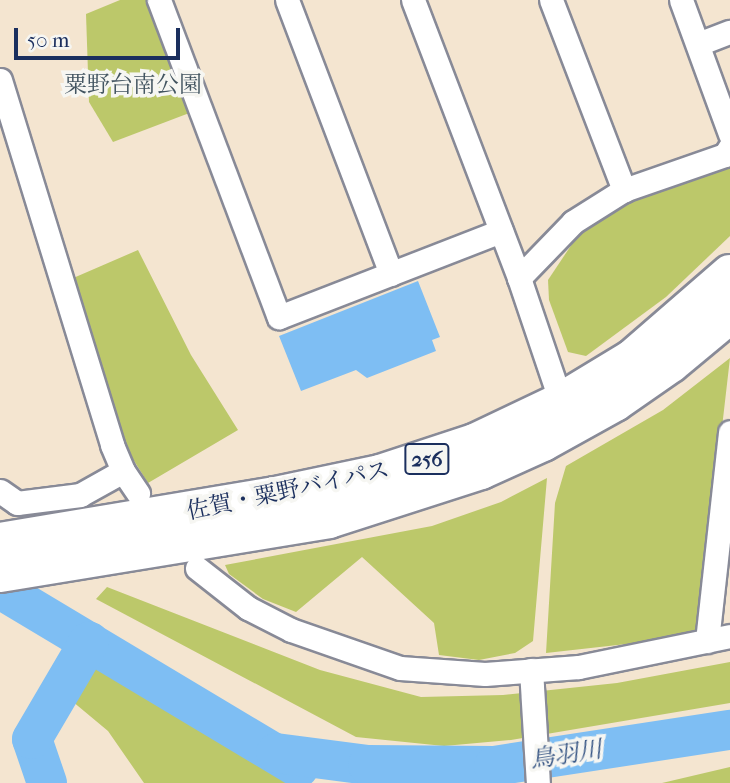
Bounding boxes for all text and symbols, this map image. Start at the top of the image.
scale bar [18,14,184,58]
text: 50 m [27,28,70,52]
park label: 粟野台南公園 [64,71,202,99]
road number: 256 [404,442,450,476]
street label: 佐賀・粟野バイパス [184,456,392,526]
water label: 鳥羽川 [528,735,604,775]

